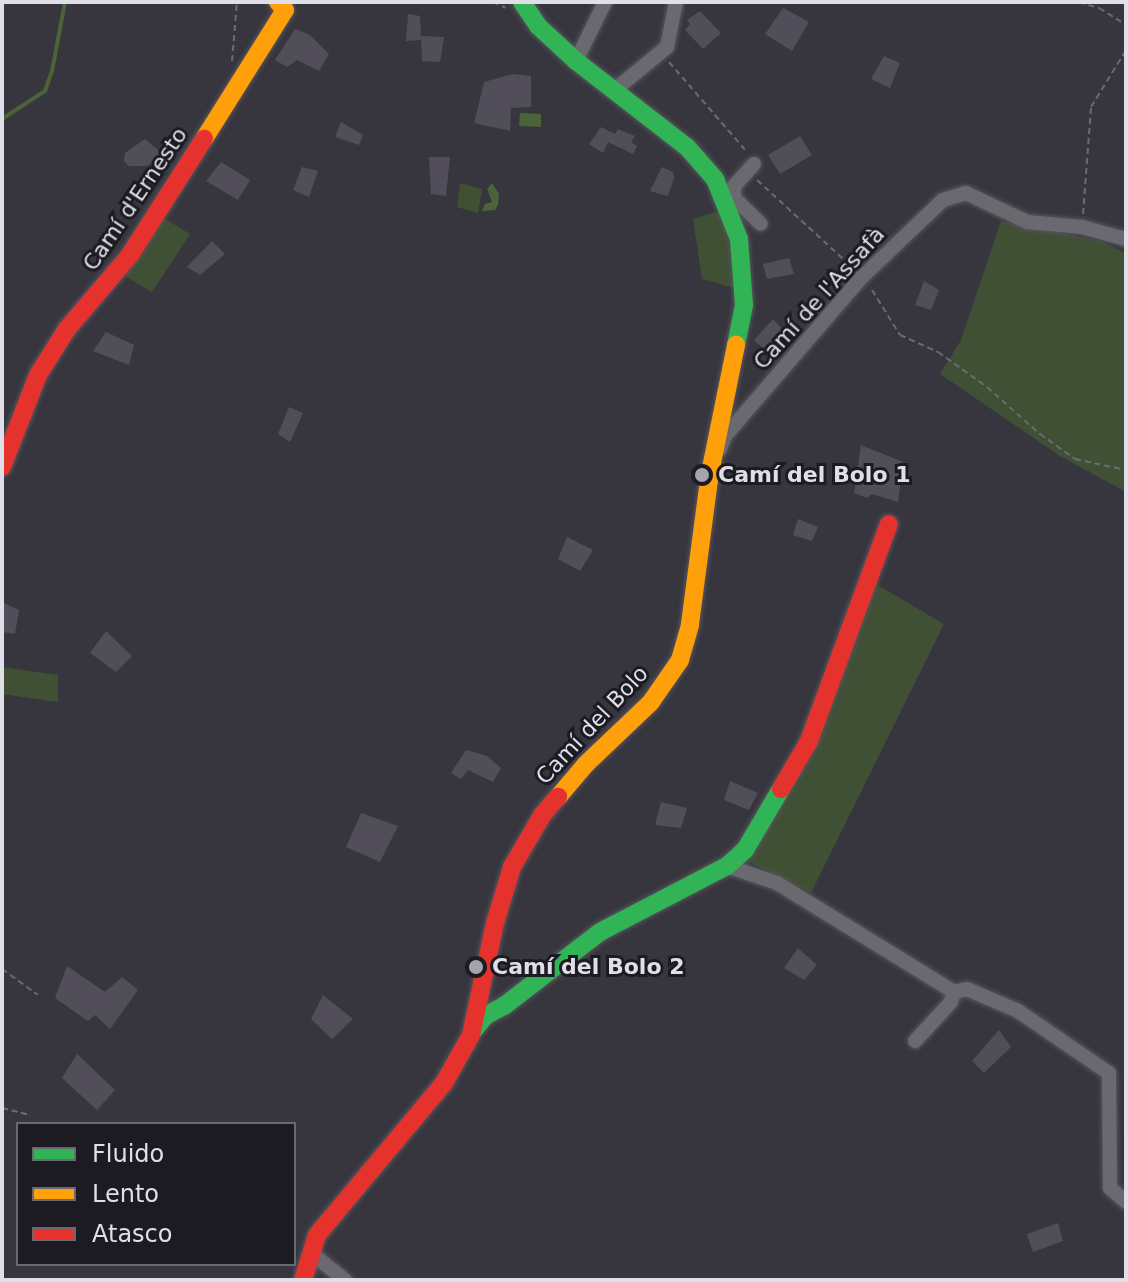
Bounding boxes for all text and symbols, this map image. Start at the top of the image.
street label: Camí d'Ernesto [77,122,193,276]
street label: Camí de l'Assafà [748,221,890,375]
place label: Camí del Bolo 1 [718,462,910,488]
marker: Camí del Bolo 1 [693,466,711,484]
street label: Camí del Bolo [530,660,654,790]
place label: Camí del Bolo 2 [492,954,684,980]
marker: Camí del Bolo 2 [467,958,485,976]
legend [16,1122,296,1266]
text: Fluido [92,1140,164,1168]
text: Lento [92,1180,159,1208]
text: Atasco [92,1220,173,1248]

